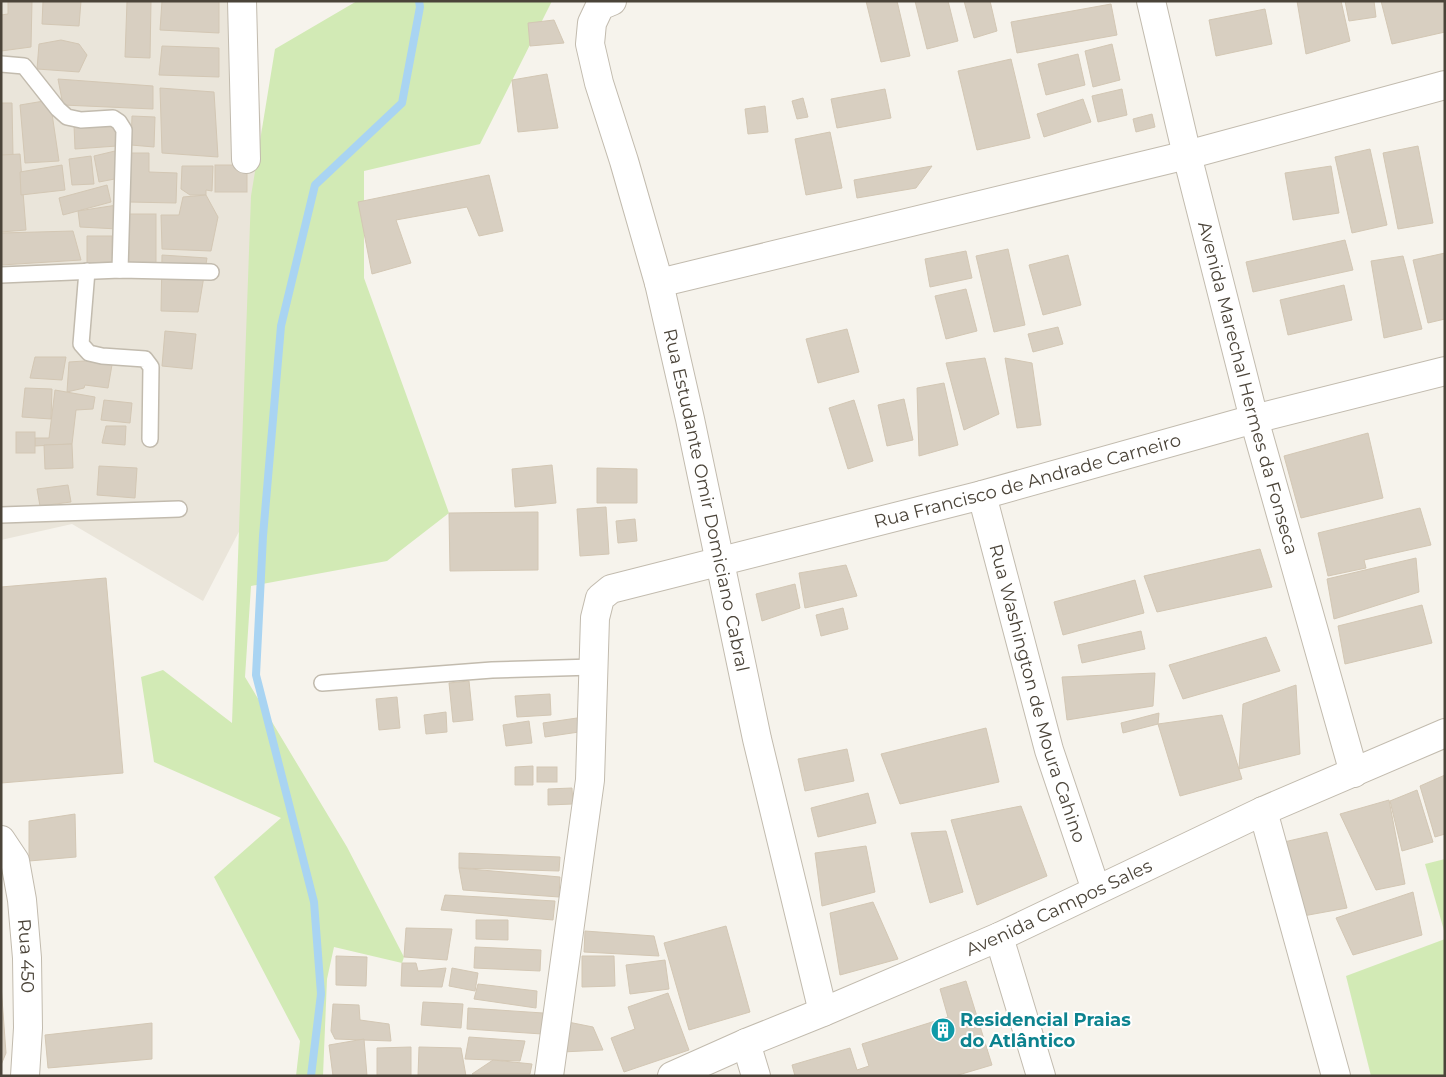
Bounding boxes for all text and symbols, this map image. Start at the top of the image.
street label: Avenida Marechal Hermes da Fonseca [1193,219,1303,557]
street label: Rua Estudante Omir Domiciano Cabral [659,326,754,674]
street label: Rua Francisco de Andrade Carneiro [872,429,1184,533]
street label: Rua Washington de Moura Cahino [984,542,1090,846]
street label: Avenida Campos Sales [963,855,1156,961]
street label: Rua 450 [13,918,39,993]
place label: Residencial Praias do Atlântico [960,1009,1131,1052]
building icon: Residencial Praias do Atlântico [930,1017,956,1043]

